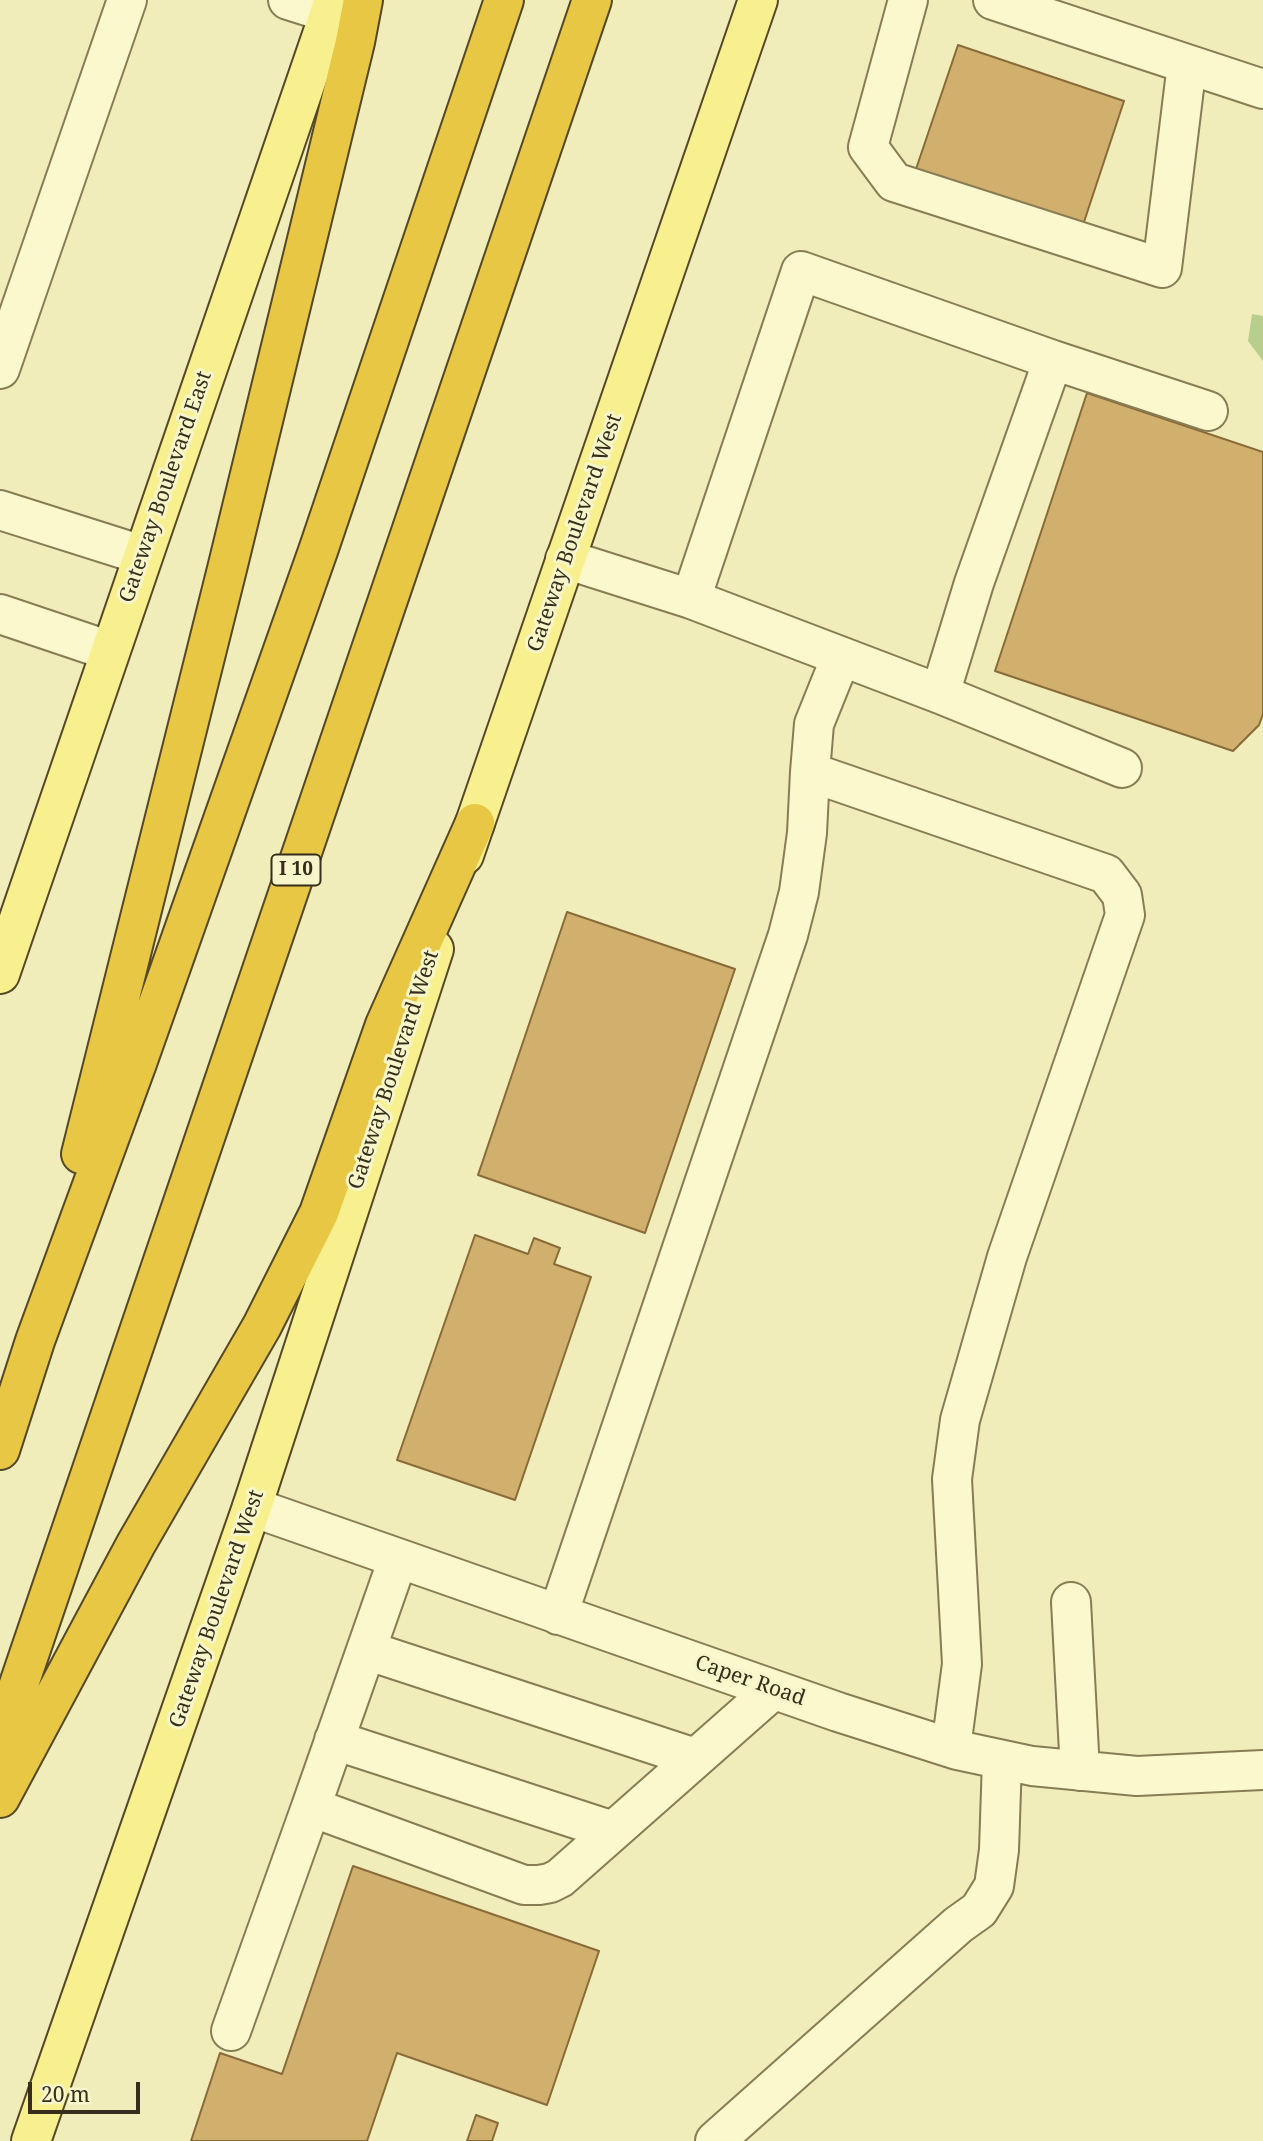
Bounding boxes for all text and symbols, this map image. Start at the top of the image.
street label: Gateway Boulevard East [114,368,218,606]
street label: Gateway Boulevard West [522,411,628,655]
road number: I 10 [272,855,320,886]
street label: Gateway Boulevard West [343,947,445,1193]
street label: Gateway Boulevard West [164,1487,270,1731]
street label: Caper Road [692,1650,808,1712]
scale bar [32,2068,144,2112]
text: 20 m [41,2080,90,2108]

